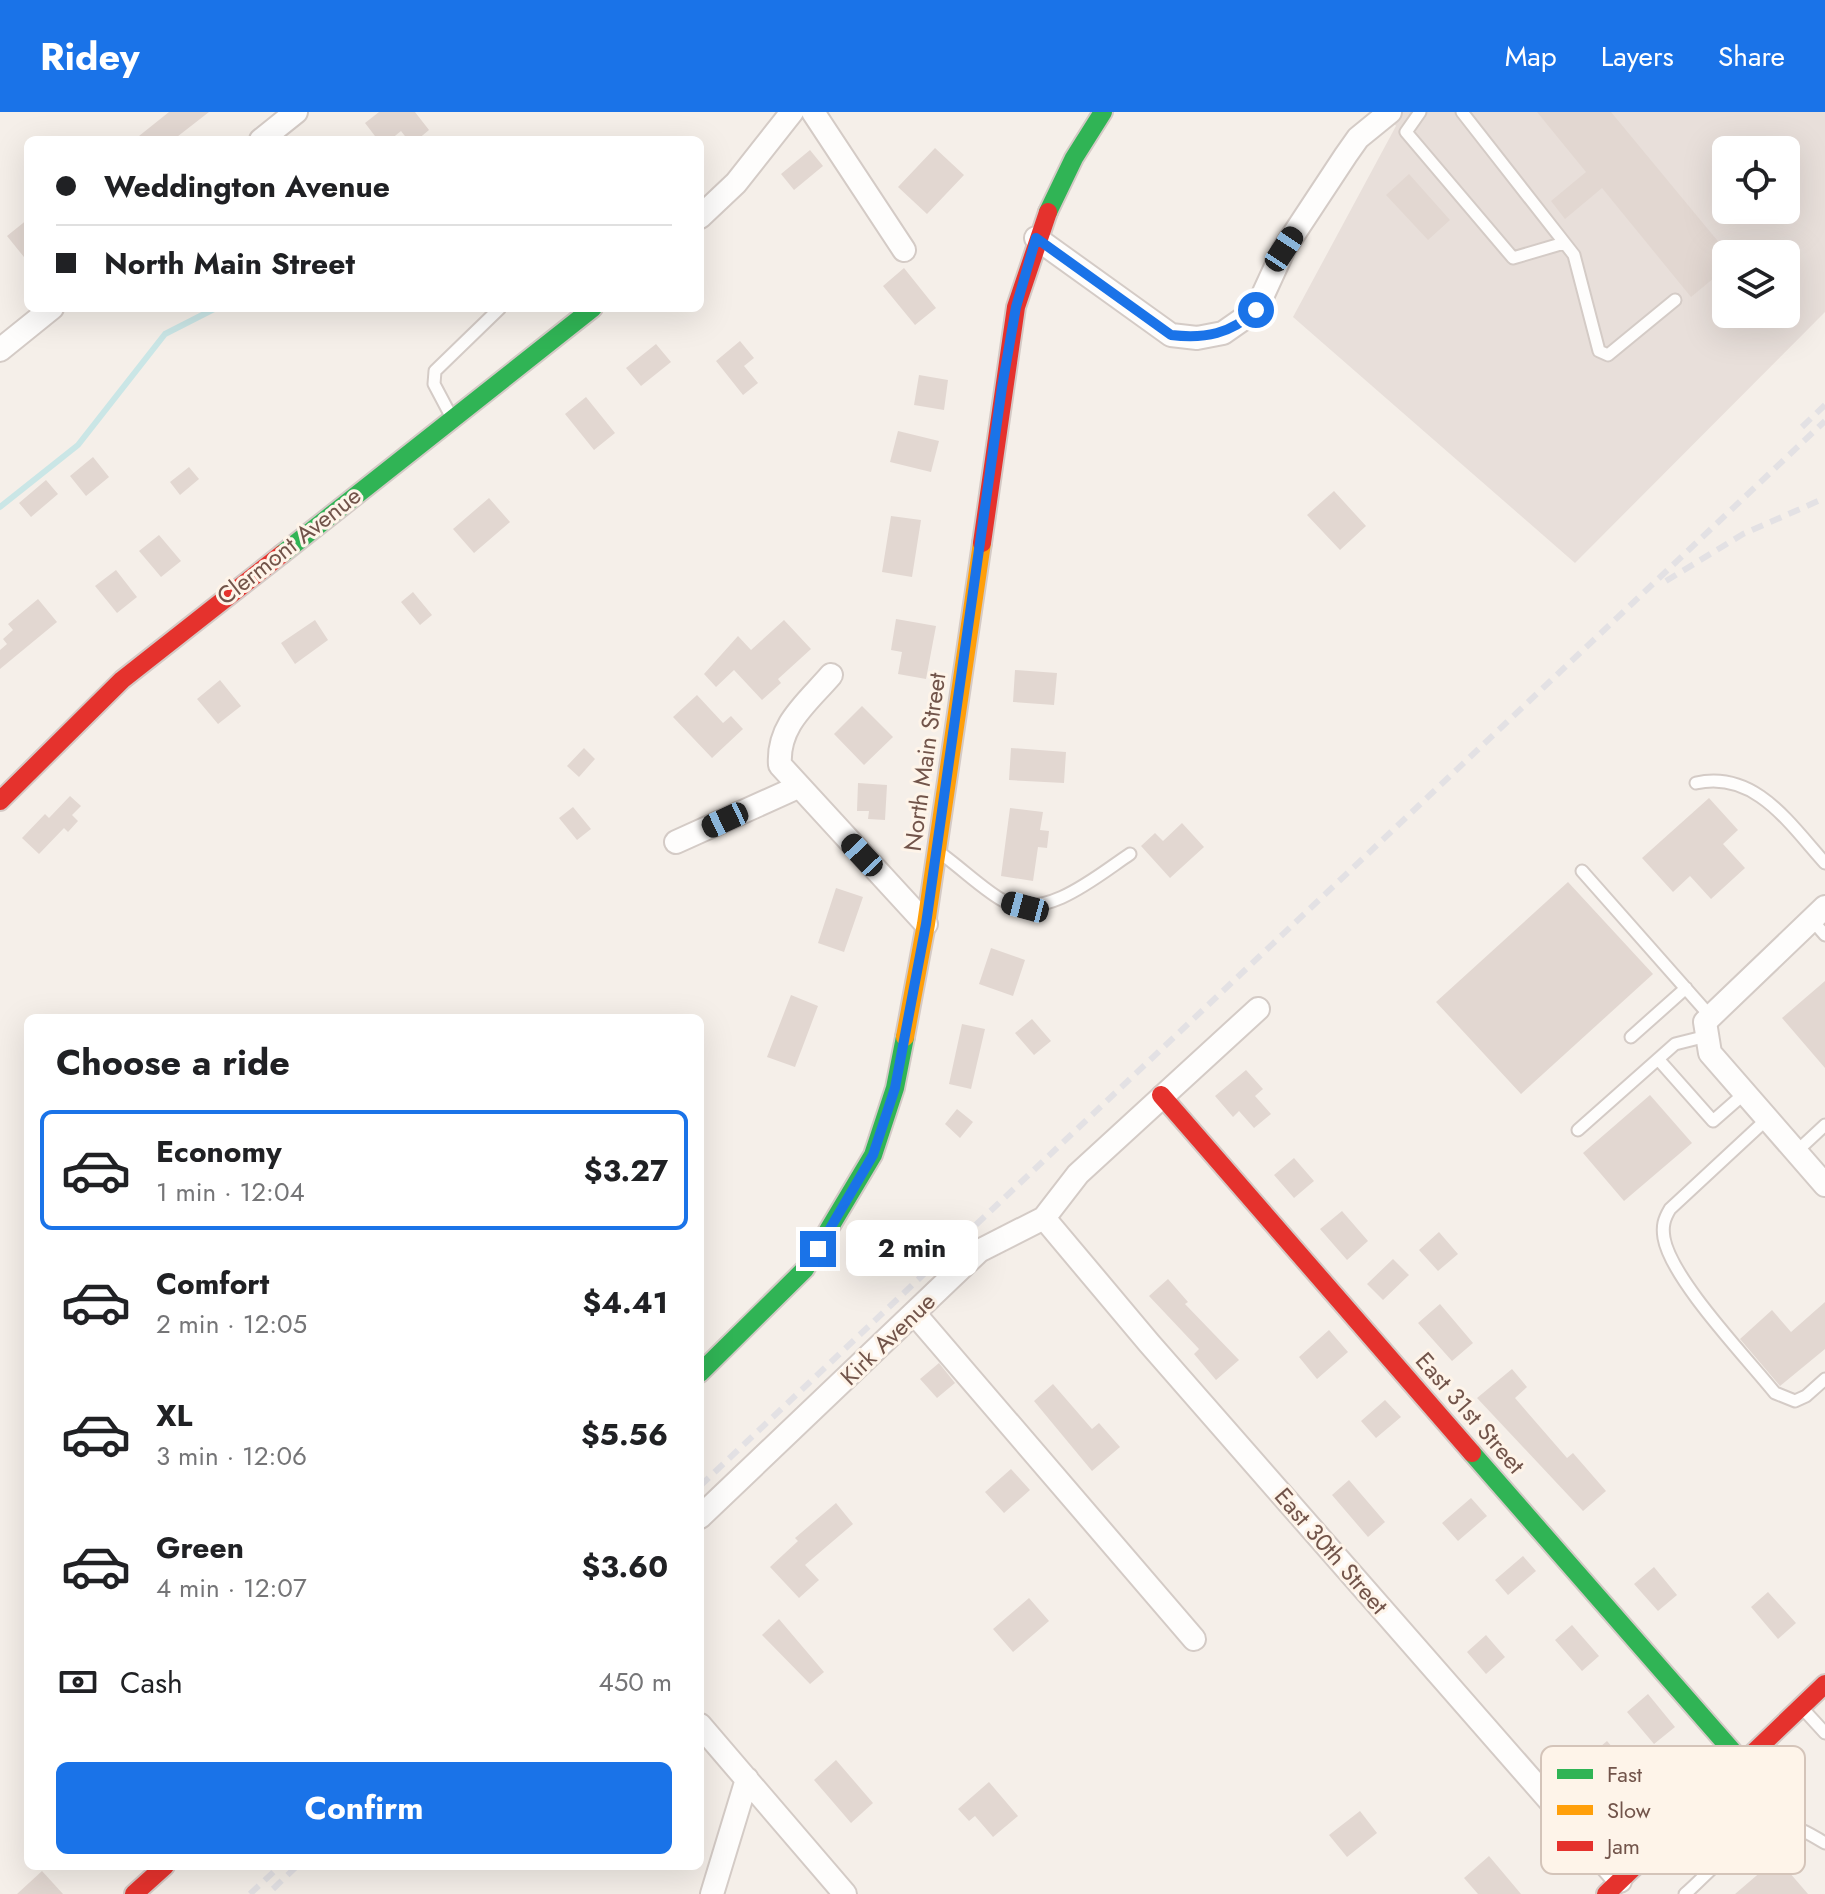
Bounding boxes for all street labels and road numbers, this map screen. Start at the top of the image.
street label: Clermont Avenue [209,478,368,613]
street label: North Main Street [895,670,954,853]
street label: Kirk Avenue [832,1284,943,1393]
street label: East 31st Street [1408,1344,1533,1481]
street label: East 30th Street [1266,1480,1396,1622]

